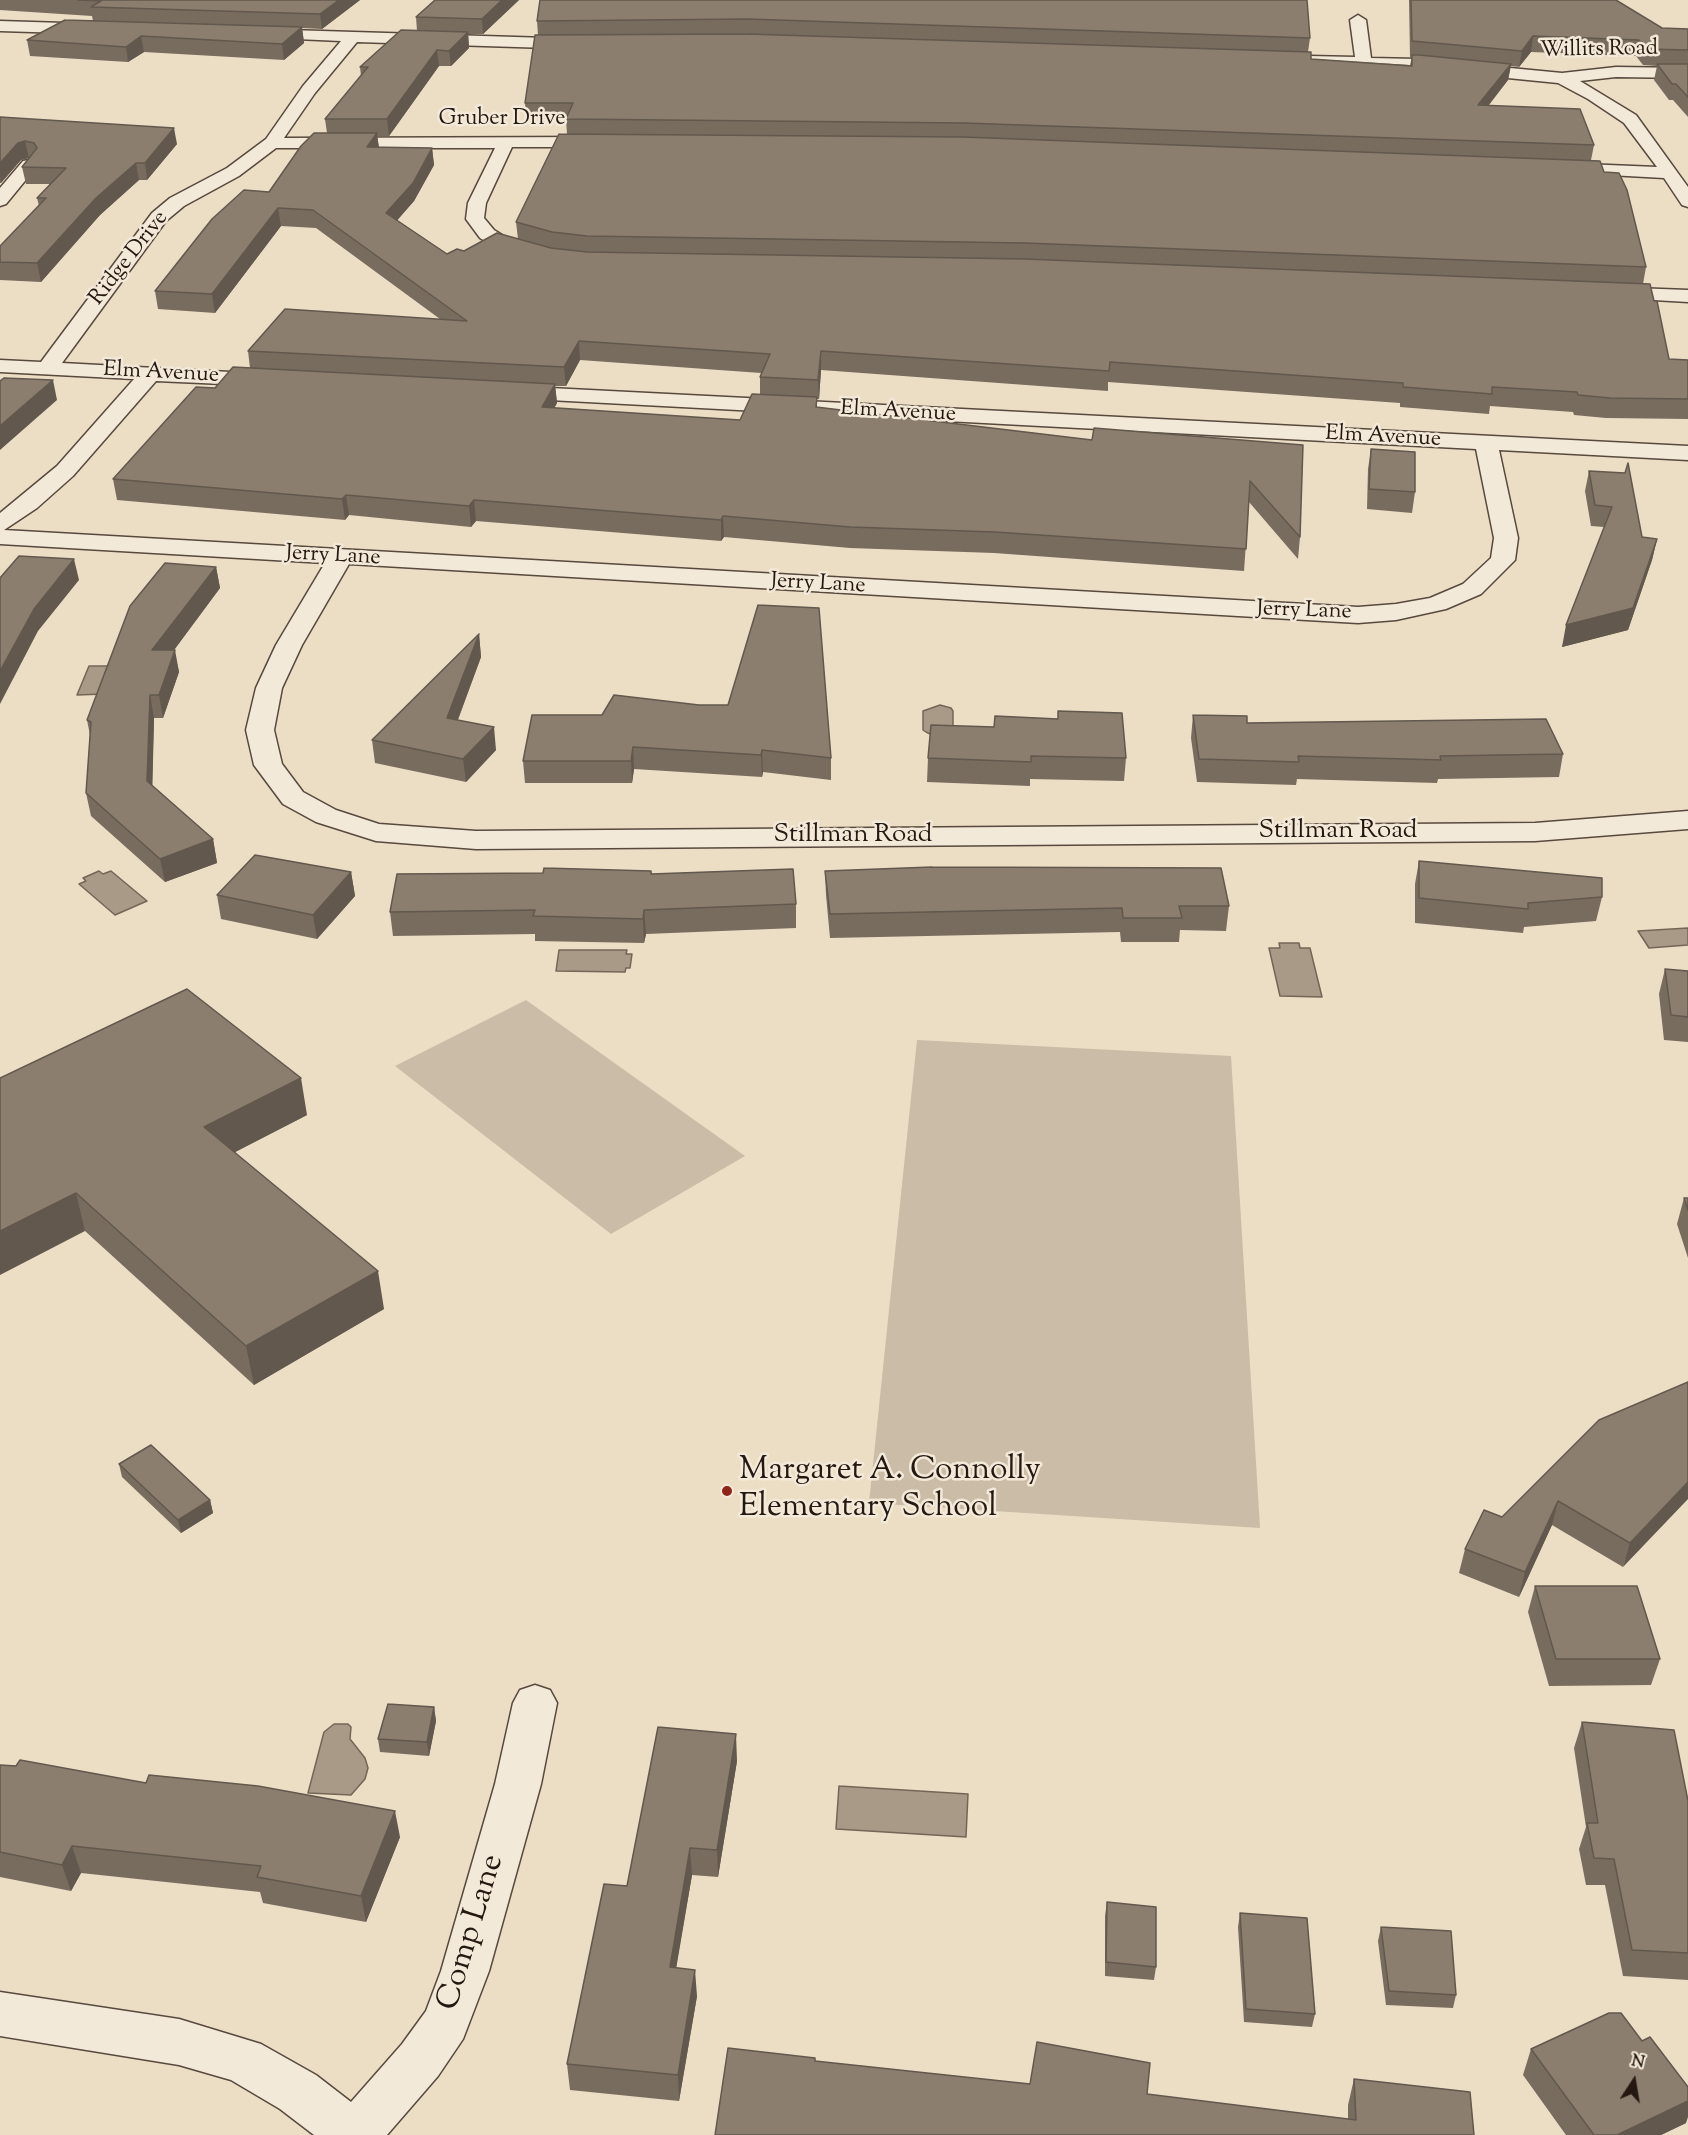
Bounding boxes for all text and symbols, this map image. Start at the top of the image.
street label: Willits Road [1540,37,1658,65]
street label: Gruber Drive [439,107,565,133]
street label: Ridge Drive [85,206,175,312]
street label: Elm Avenue [102,358,220,390]
street label: Elm Avenue [839,397,957,429]
street label: Elm Avenue [1324,422,1442,454]
street label: Jerry Lane [285,541,381,573]
street label: Jerry Lane [770,569,866,601]
street label: Jerry Lane [1256,597,1352,627]
street label: Stillman Road [1258,817,1418,849]
street label: Stillman Road [773,821,933,853]
place label: Margaret A. Connolly Elementary School [739,1454,1041,1529]
marker: Margaret A. Connolly Elementary School [720,1484,734,1498]
street label: Comp Lane [431,1851,515,2015]
text: N [1629,2050,1646,2075]
north arrow [1604,2051,1664,2111]

